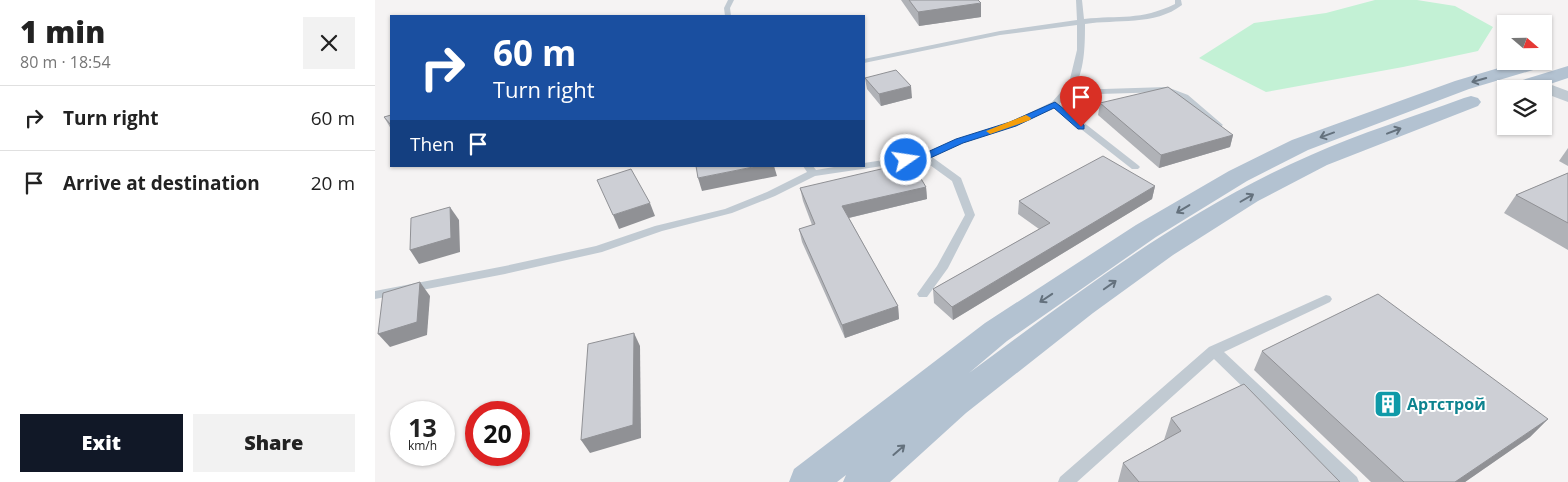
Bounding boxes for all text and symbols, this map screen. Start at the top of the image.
text: 1 min [20,11,105,52]
north arrow [1497,15,1553,70]
map controls [1497,15,1552,135]
button: close [303,17,355,69]
text: 60 m [493,29,576,76]
icon: right [410,35,475,100]
text: 80 m · 18:54 [20,51,111,73]
text: Turn right [493,74,595,104]
one-way arrow [1472,75,1488,85]
pin [1060,76,1102,127]
button: layers [1497,80,1552,135]
icon: arrive [1067,83,1095,111]
icon: right [20,104,48,132]
text: Turn right [63,105,158,131]
text: 60 m [311,105,355,131]
one-way arrow [1386,126,1402,135]
icon: arrive [464,130,492,158]
text: Then [410,131,454,157]
one-way arrow [1319,131,1335,140]
position arrow [879,133,931,185]
icon: arrive [20,169,48,197]
text: Arrive at destination [63,170,260,196]
text: 20 m [311,170,355,196]
one-way arrow [1239,192,1253,202]
one-way arrow [1176,205,1190,215]
one-way arrow [1103,280,1117,290]
one-way arrow [1040,293,1054,303]
building icon: Артстрой [1373,389,1403,419]
place label: Артстрой [1407,393,1486,415]
speed limit sign: 20 [465,401,530,466]
text: 13 [408,410,437,444]
button: Exit [20,414,183,472]
button: Share [193,414,355,472]
text: km/h [408,437,437,454]
one-way arrow [893,444,906,456]

